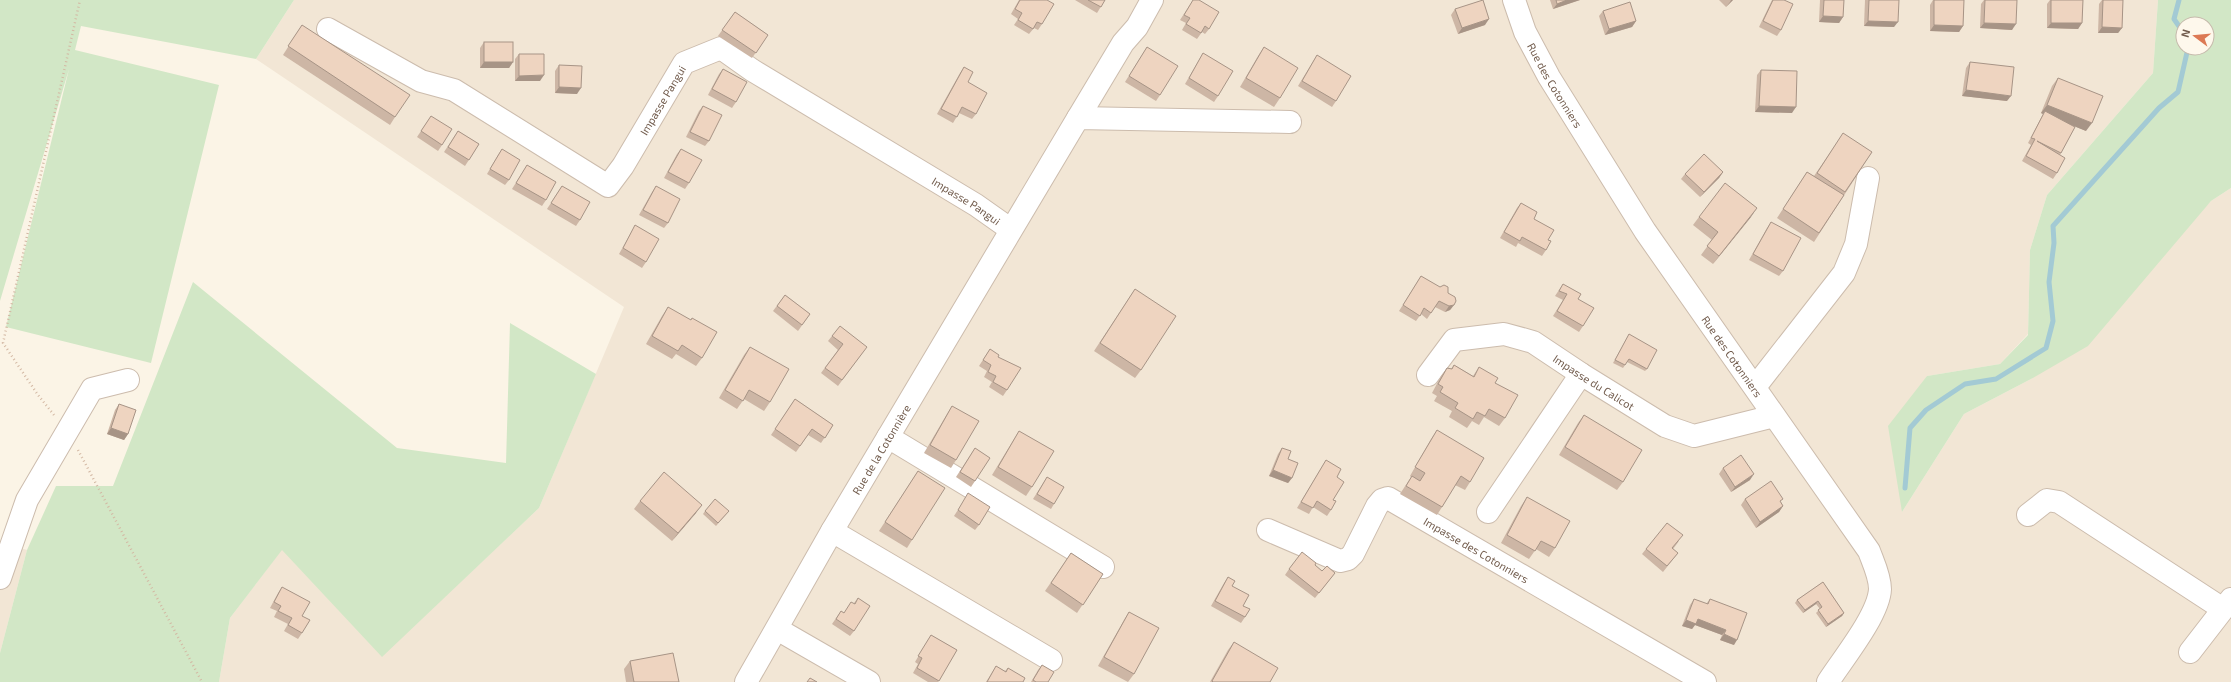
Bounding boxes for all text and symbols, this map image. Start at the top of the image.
north arrow [2175,16,2215,56]
text: N [2178,27,2192,39]
street label: Rue des Cotonniers [1525,40,1586,130]
street label: Impasse Pangui [637,63,688,137]
street label: Impasse Pangui [930,174,1003,227]
street label: Rue des Cotonniers [1700,313,1766,400]
street label: Impasse du Calicot [1551,351,1637,412]
street label: Rue de la Cotonnière [849,402,913,497]
street label: Impasse des Cotonniers [1422,514,1532,585]

